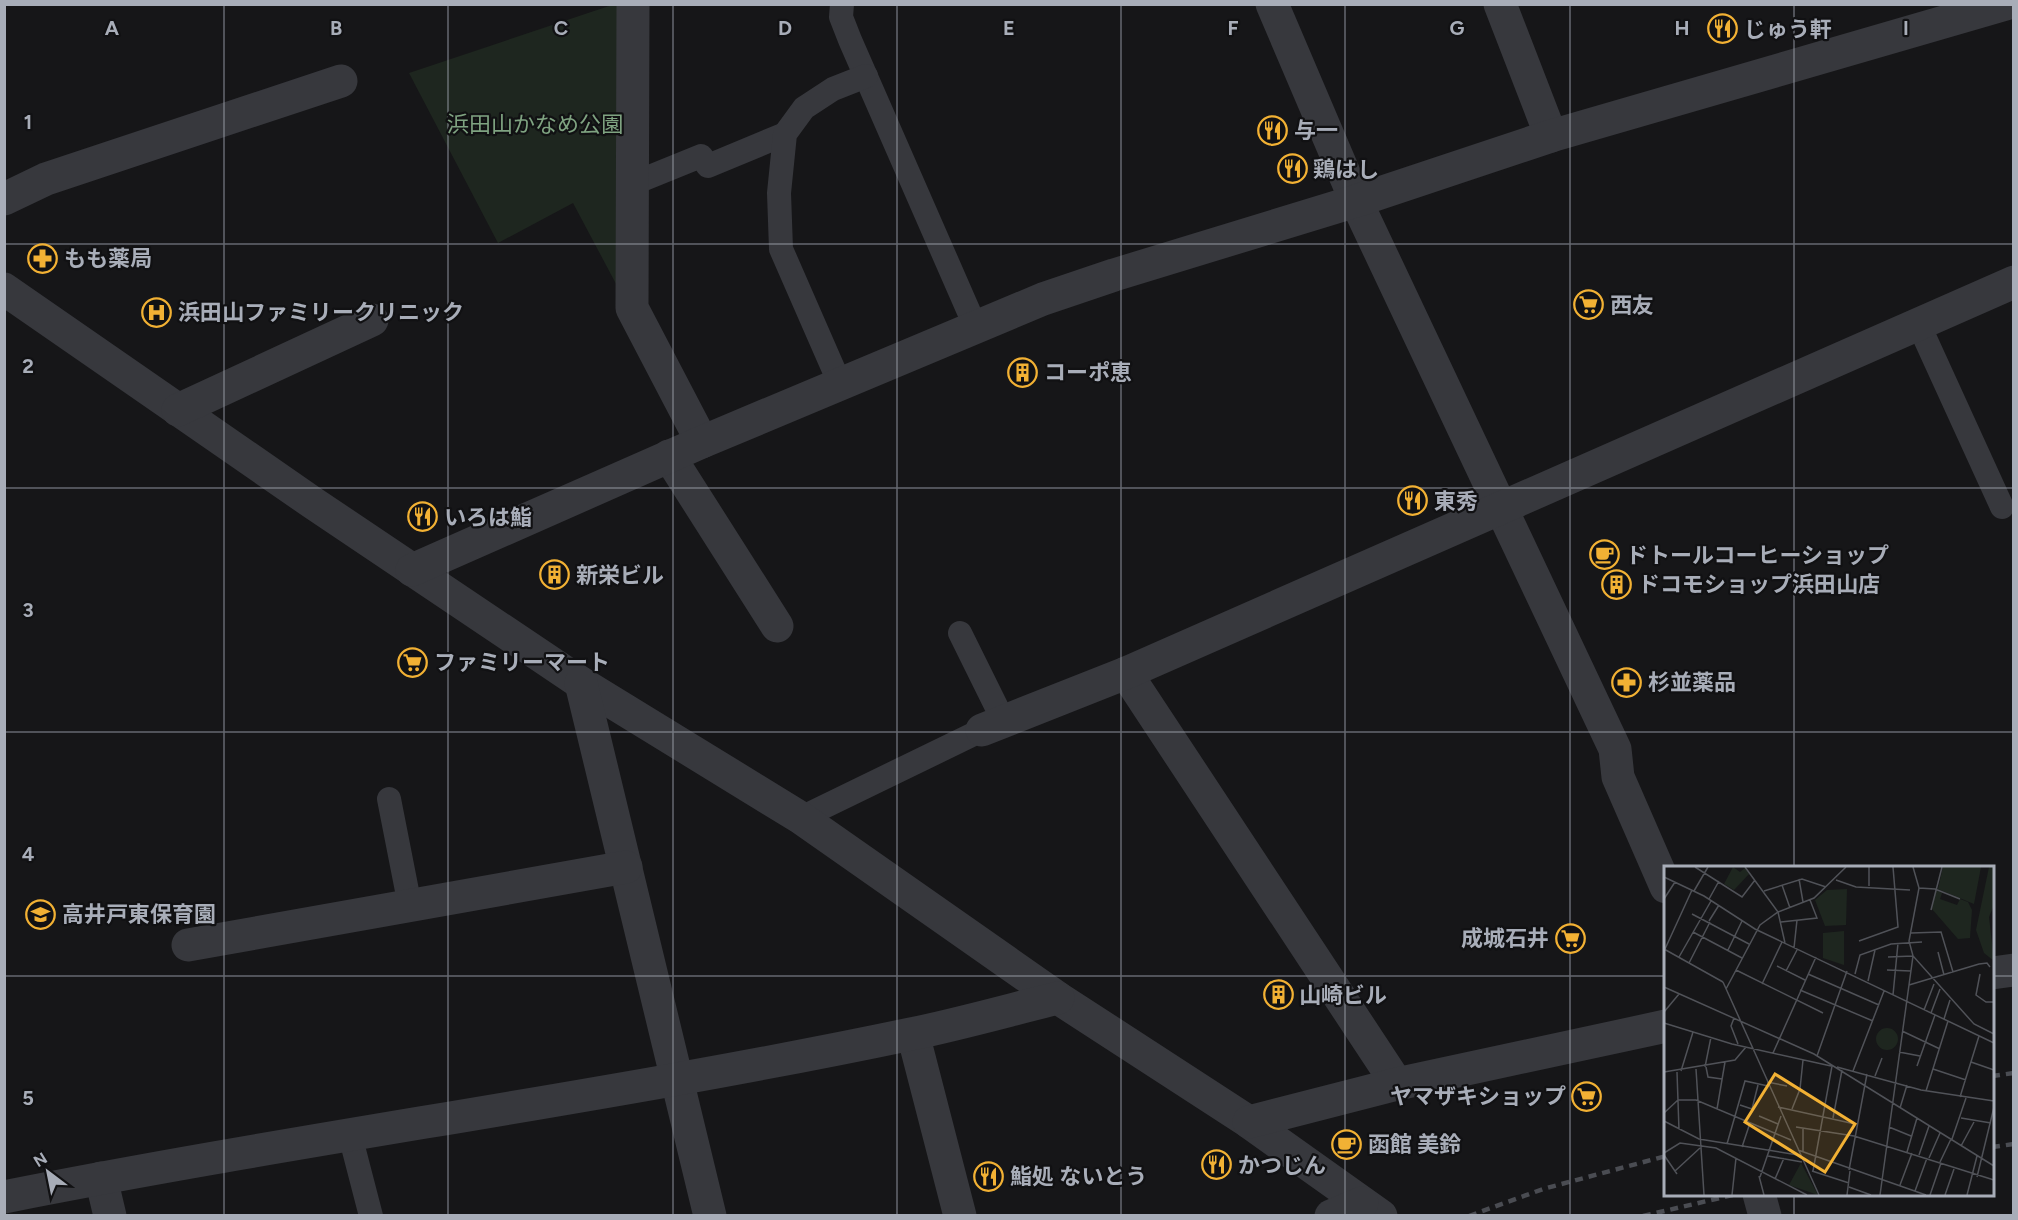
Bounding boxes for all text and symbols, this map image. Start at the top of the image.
restaurant icon: じゅう軒 [1707,13,1739,45]
text: A [105,16,120,40]
text: B [330,16,342,40]
text: C [554,16,568,40]
text: D [778,16,792,40]
text: E [1003,16,1015,40]
text: F [1227,16,1239,40]
text: G [1450,16,1465,40]
text: H [1675,16,1690,40]
place label: じゅう軒 [1744,16,1832,43]
text: I [1903,16,1909,40]
text: 1 [24,110,32,134]
park label: 浜田山かなめ公園 [447,111,623,138]
restaurant icon: 与一 [1257,114,1289,146]
place label: 与一 [1294,117,1338,144]
restaurant icon: 鶏はし [1276,153,1308,185]
place label: 鶏はし [1313,156,1379,183]
pharmacy icon: もも薬局 [27,242,59,274]
place label: もも薬局 [64,245,152,272]
supermarket icon: 西友 [1573,289,1605,321]
place label: 西友 [1610,292,1654,319]
hospital icon: 浜田山ファミリークリニック [141,296,173,328]
place label: 浜田山ファミリークリニック [178,299,464,326]
text: 2 [22,354,34,378]
building icon: コーポ恵 [1007,356,1039,388]
place label: コーポ恵 [1044,359,1132,386]
restaurant icon: 東秀 [1397,485,1429,517]
place label: 東秀 [1434,488,1478,515]
restaurant icon: いろは鮨 [407,501,439,533]
place label: いろは鮨 [444,504,532,531]
cafe icon: ドトールコーヒーショップ [1589,539,1621,571]
place label: ドトールコーヒーショップ [1626,542,1889,569]
building icon: 新栄ビル [539,559,571,591]
place label: 新栄ビル [576,562,664,589]
building icon: ドコモショップ浜田山店 [1601,568,1633,600]
place label: ドコモショップ浜田山店 [1638,571,1880,598]
text: 3 [22,598,34,622]
supermarket icon: ファミリーマート [397,646,429,678]
place label: ファミリーマート [434,649,610,676]
pharmacy icon: 杉並薬品 [1611,666,1643,698]
place label: 杉並薬品 [1648,669,1736,696]
text: 4 [22,842,35,866]
inset map [1664,866,1994,1196]
school or university icon: 高井戸東保育園 [25,898,57,930]
place label: 高井戸東保育園 [62,901,216,928]
supermarket icon: 成城石井 [1554,922,1586,954]
place label: 成城石井 [1461,925,1549,952]
building icon: 山崎ビル [1262,979,1294,1011]
place label: 山崎ビル [1299,982,1387,1009]
supermarket icon: ヤマザキショップ [1571,1080,1603,1112]
place label: ヤマザキショップ [1390,1083,1566,1110]
text: 5 [22,1086,34,1110]
cafe icon: 函館 美鈴 [1331,1128,1363,1160]
place label: 函館 美鈴 [1368,1131,1461,1158]
north arrow [18,1142,78,1202]
text: N [30,1148,51,1171]
restaurant icon: かつじん [1201,1149,1233,1181]
place label: かつじん [1238,1152,1326,1179]
restaurant icon: 鮨処 ないとう [973,1160,1005,1192]
place label: 鮨処 ないとう [1010,1163,1147,1190]

